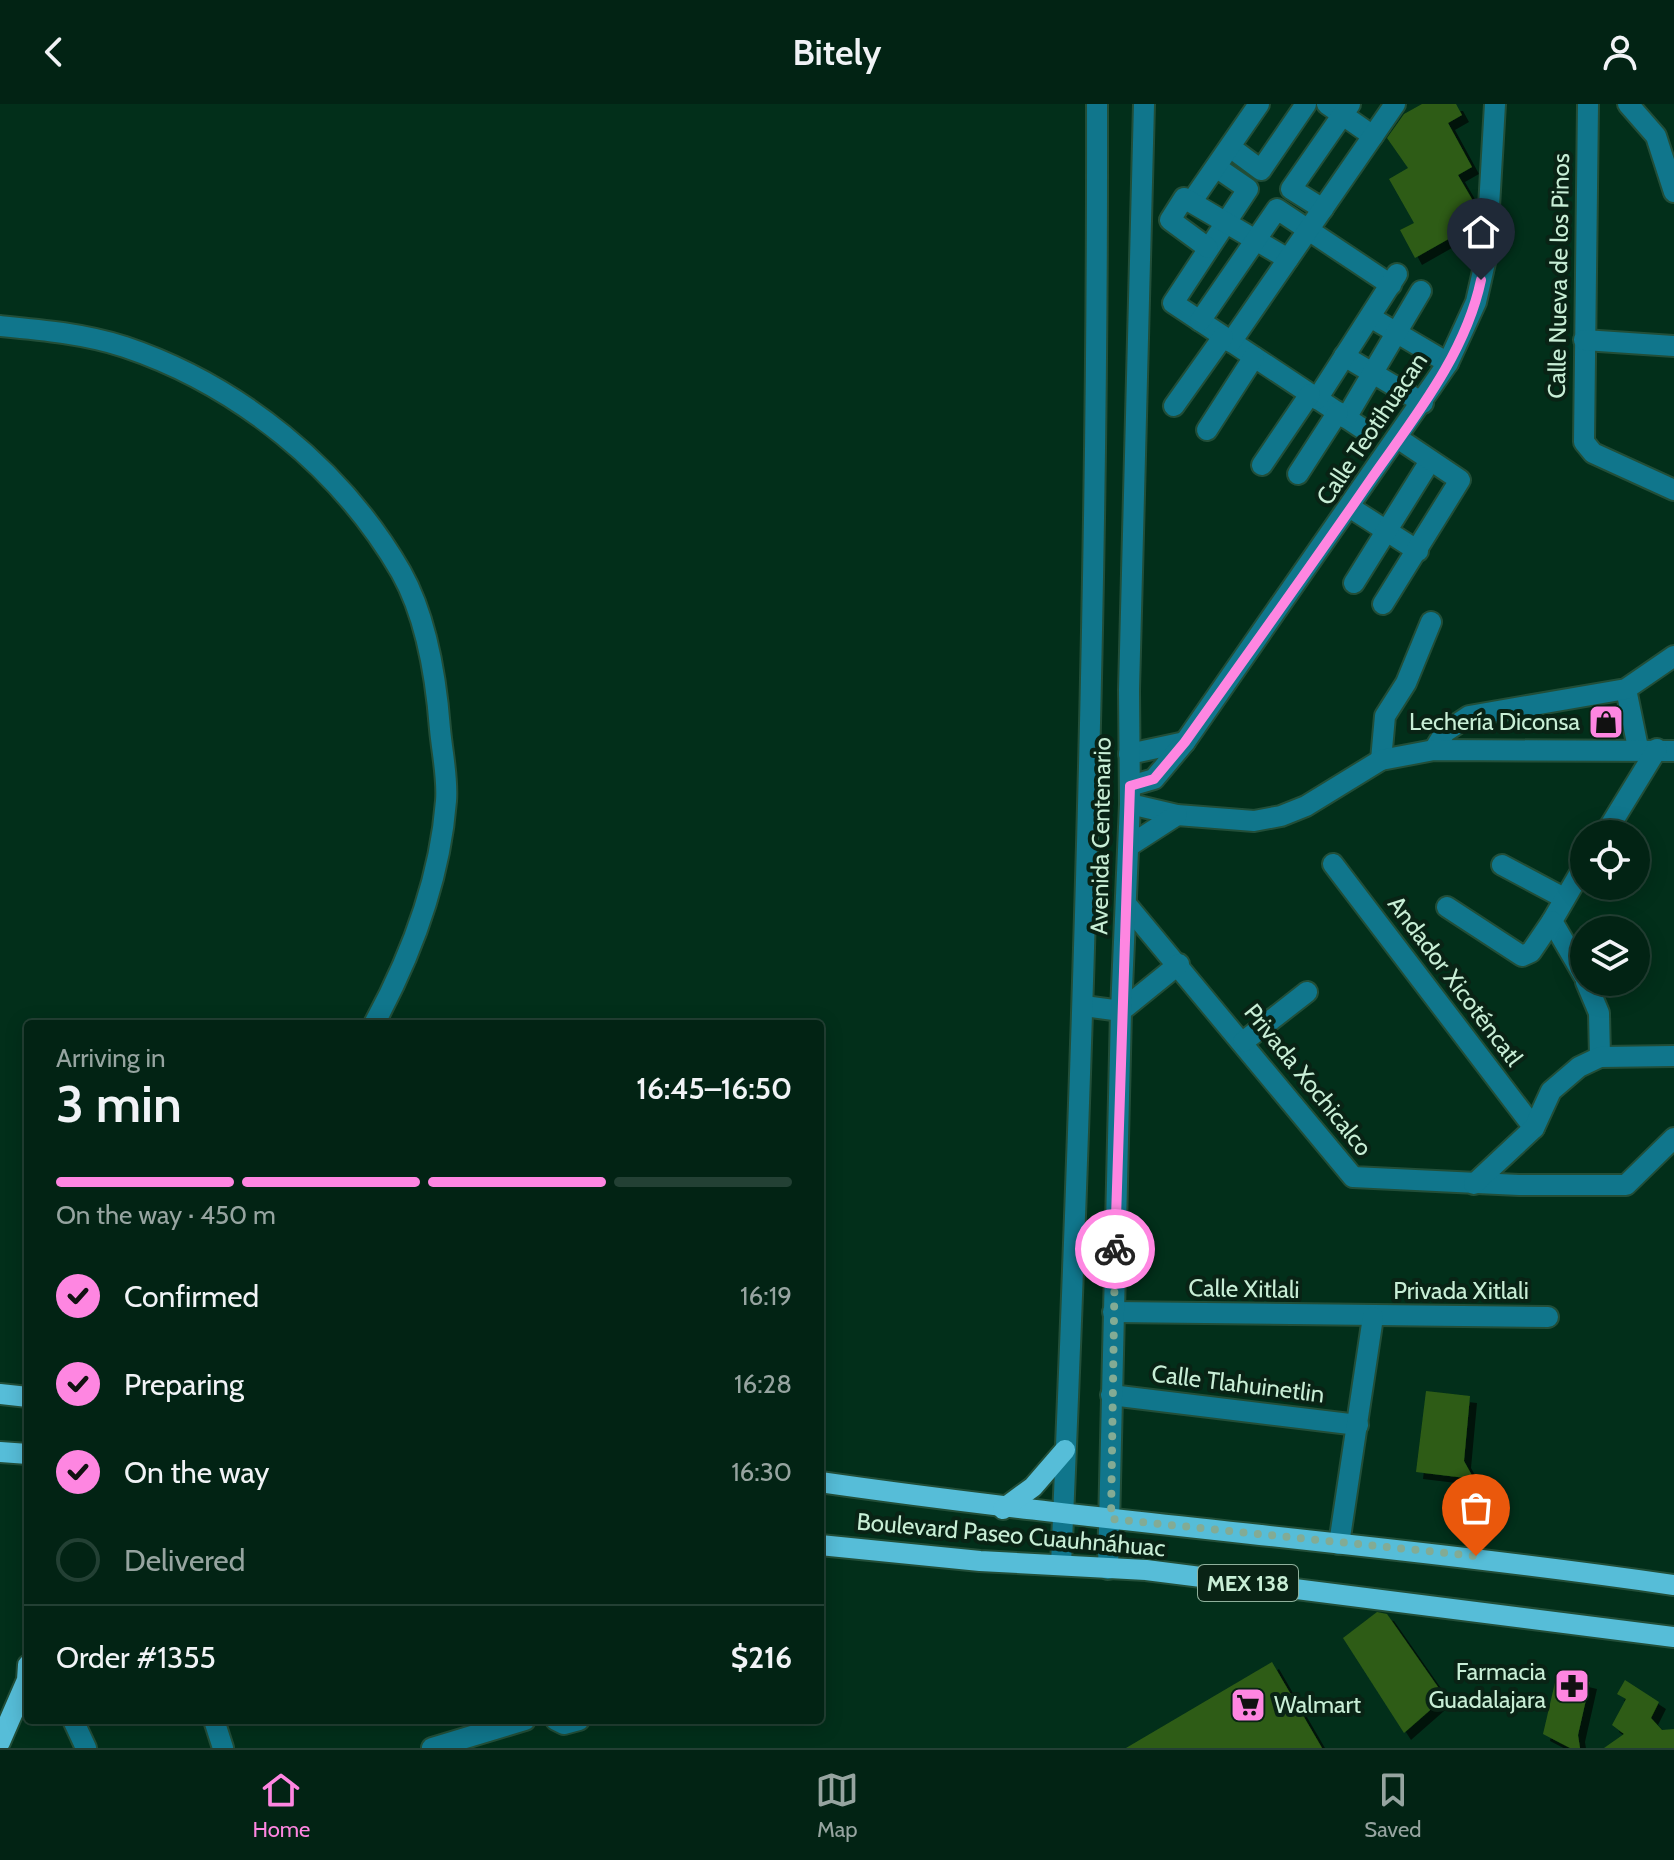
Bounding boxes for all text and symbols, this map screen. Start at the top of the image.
icon: back [32,30,76,74]
text: Bitely [793,30,881,74]
icon: person [1598,30,1642,74]
street label: Calle Nueva de los Pinos [1542,153,1575,399]
pin [1447,198,1515,280]
icon: home [1459,210,1503,254]
street label: Calle Teotihuacan [1310,347,1433,510]
shop icon: Lechería Diconsa [1587,703,1625,741]
place label: Lechería Diconsa [1409,707,1580,736]
street label: Avenida Centenario [1084,737,1117,935]
map controls [1570,820,1650,996]
button: locate [1570,820,1650,900]
street label: Andador Xicoténcatl [1382,890,1529,1072]
button: layers [1570,916,1650,996]
street label: Privada Xochicalco [1238,998,1379,1162]
text: Arriving in [56,1042,166,1074]
text: 16:45–16:50 [636,1070,792,1107]
text: 3 min [56,1072,182,1135]
text: On the way · 450 m [56,1199,276,1231]
courier [1075,1209,1155,1289]
icon: bike [1093,1227,1137,1271]
street label: Calle Xitlali [1188,1273,1300,1304]
icon: check [56,1274,100,1318]
street label: Privada Xitlali [1393,1276,1529,1305]
text: Confirmed [124,1278,259,1315]
text: 16:19 [740,1280,792,1312]
street label: Calle Tlahuinetlin [1150,1359,1326,1408]
icon: check [56,1362,100,1406]
text: Preparing [124,1366,244,1403]
text: 16:28 [734,1368,792,1400]
icon: check [56,1450,100,1494]
text: On the way [124,1454,269,1491]
text: 16:30 [731,1456,792,1488]
pin [1442,1474,1510,1556]
icon: bag [1454,1486,1498,1530]
street label: Boulevard Paseo Cuauhnáhuac [855,1507,1167,1562]
text: Delivered [124,1542,245,1579]
road number: MEX 138 [1198,1565,1298,1601]
text: Order #1355 [56,1639,216,1676]
text: $216 [731,1639,792,1676]
place label: Farmacia Guadalajara [1428,1657,1546,1714]
pharmacy icon: Farmacia Guadalajara [1553,1667,1591,1705]
supermarket icon: Walmart [1229,1686,1267,1724]
place label: Walmart [1274,1690,1361,1719]
tab: Home [252,1768,310,1843]
tab: Map [815,1768,859,1843]
tab: Saved [1364,1768,1421,1843]

